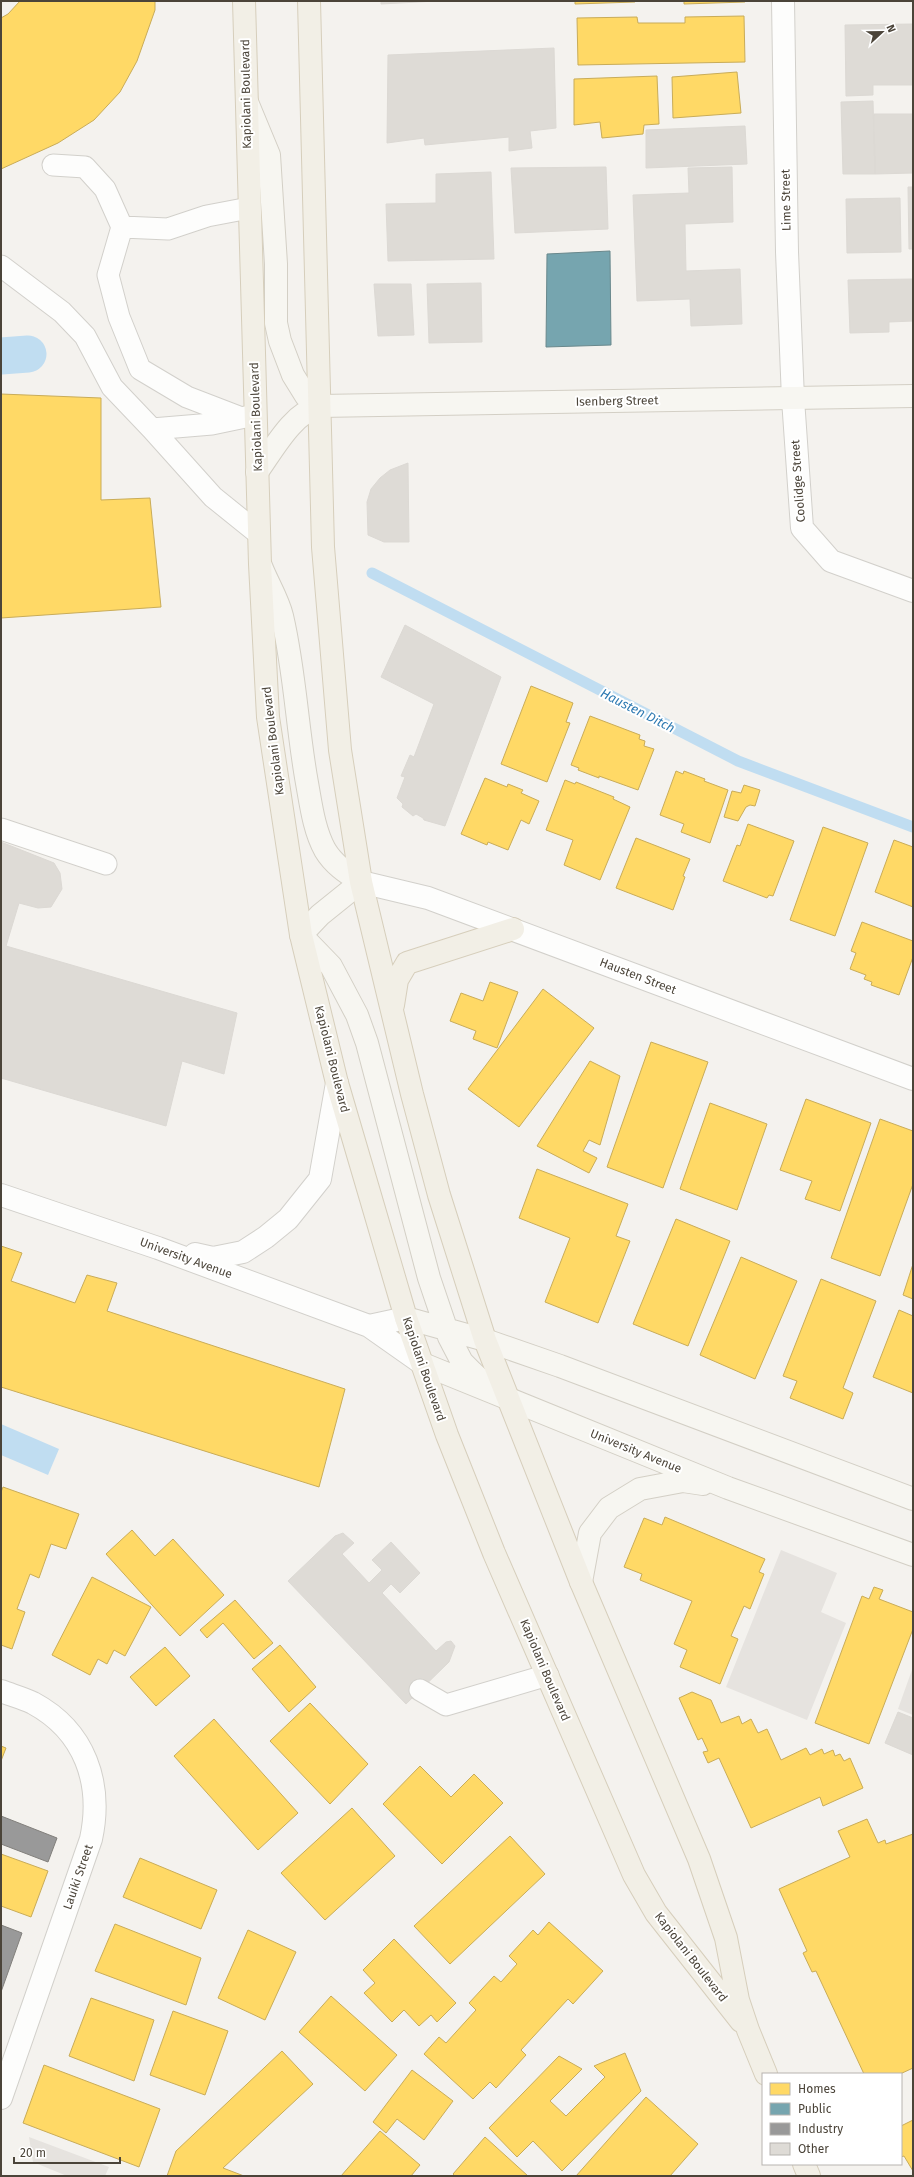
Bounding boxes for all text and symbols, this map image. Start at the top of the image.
north arrow [862,12,902,52]
text: N [883,23,898,34]
street label: Kapiolani Boulevard [238,39,254,149]
street label: Lime Street [778,168,794,231]
street label: Kapiolani Boulevard [247,362,265,472]
street label: Isenberg Street [575,393,659,409]
street label: Coolidge Street [788,439,808,523]
water label: Hausten Ditch [598,685,678,736]
street label: Kapiolani Boulevard [259,686,287,796]
street label: Hausten Street [598,955,679,997]
street label: Kapiolani Boulevard [312,1004,352,1114]
street label: University Avenue [138,1235,234,1281]
street label: Kapiolani Boulevard [400,1315,448,1423]
street label: University Avenue [588,1426,684,1476]
street label: Kapiolani Boulevard [517,1617,573,1723]
street label: Lauiki Street [60,1842,96,1911]
street label: Kapiolani Boulevard [652,1910,730,2004]
legend [762,2073,902,2165]
text: Homes [798,2082,836,2096]
text: Public [798,2102,832,2116]
text: Industry [798,2122,843,2136]
scale bar [14,2139,120,2165]
text: Other [798,2142,829,2156]
text: 20 m [20,2146,46,2160]

